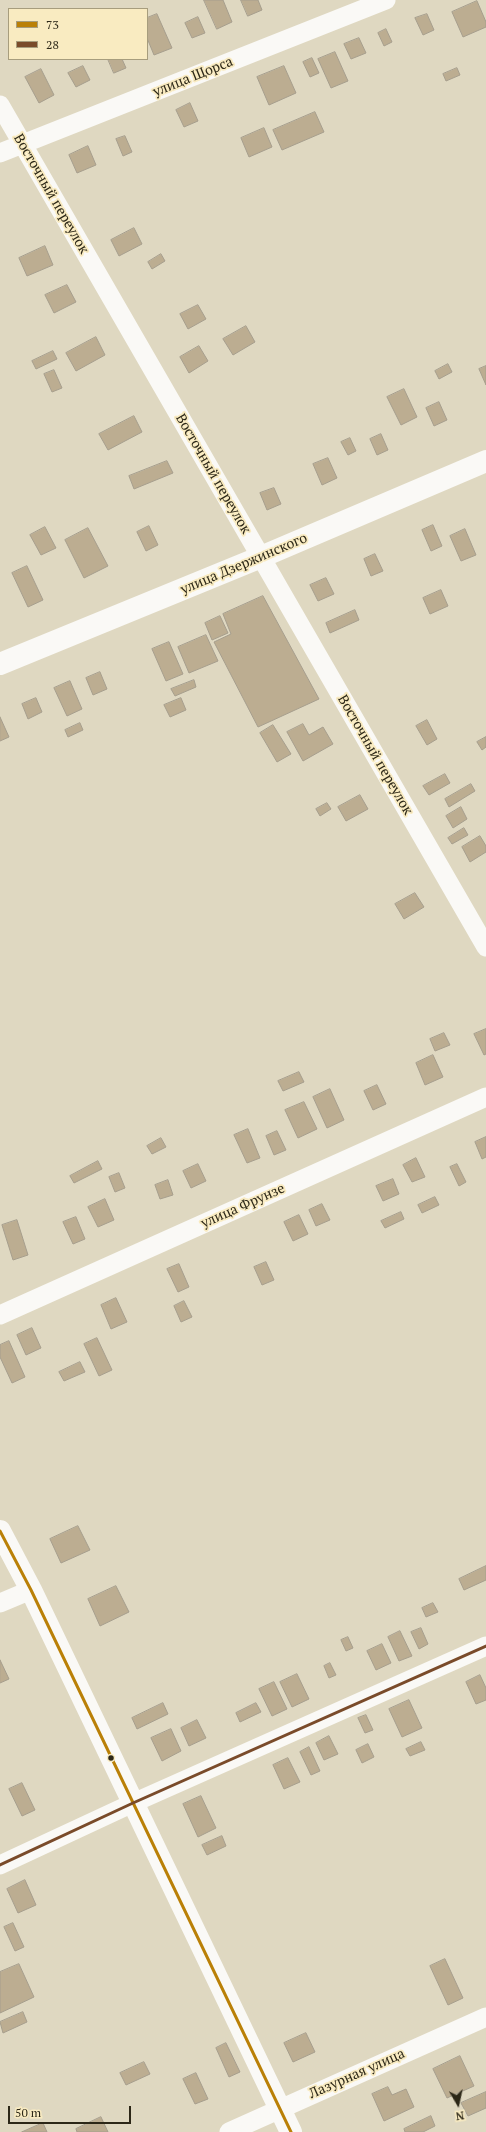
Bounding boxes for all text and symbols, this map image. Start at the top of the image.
legend [8,8,148,60]
text: 73 [46,17,59,32]
text: 28 [46,37,59,52]
street label: улица Щорса [151,53,235,101]
street label: Восточный переулок [10,131,92,257]
street label: Восточный переулок [172,411,254,537]
street label: улица Дзержинского [178,530,310,598]
street label: Восточный переулок [334,692,416,818]
street label: улица Фрунзе [198,1180,288,1232]
unlabelled marker [106,1753,116,1763]
street label: Лазурная улица [307,2045,407,2103]
north arrow [438,2084,478,2124]
scale bar [10,2098,133,2124]
text: 50 m [15,2105,41,2120]
text: N [455,2108,465,2123]

